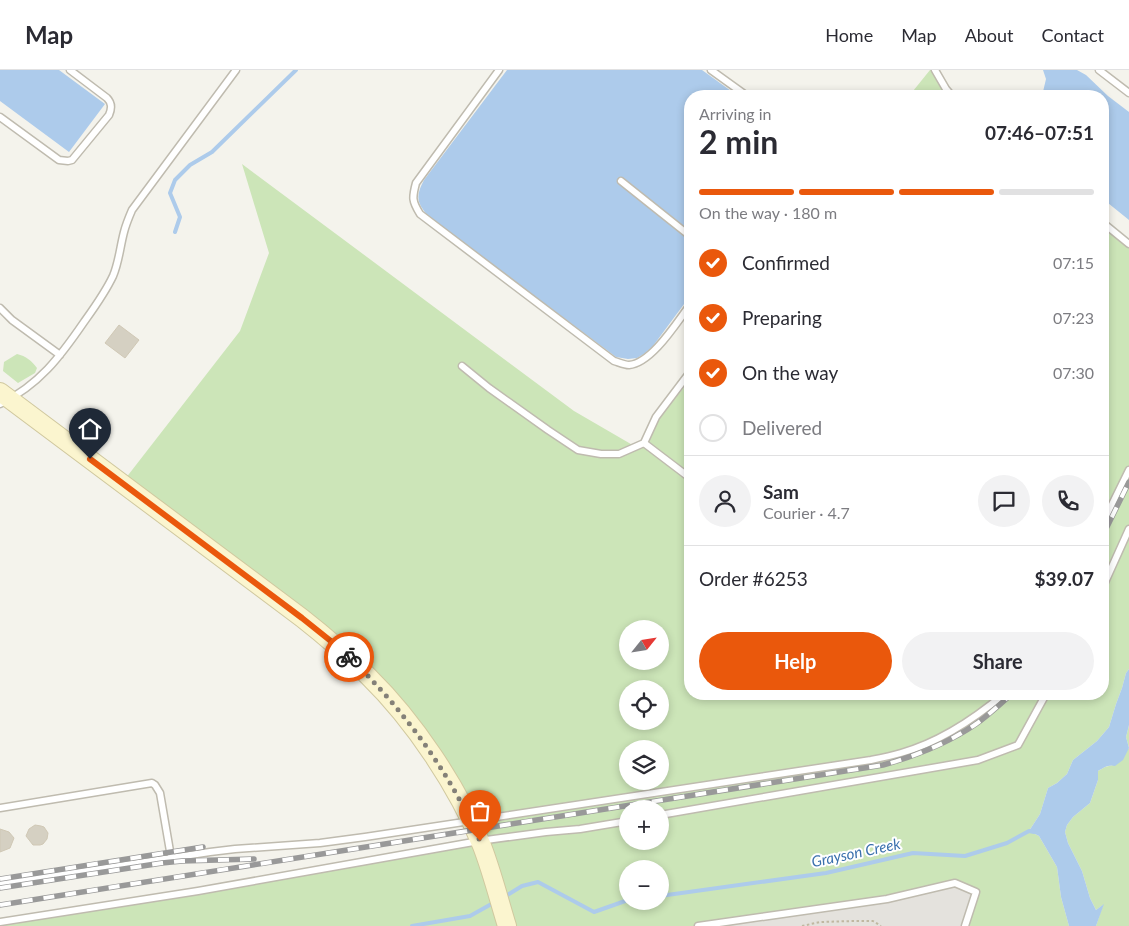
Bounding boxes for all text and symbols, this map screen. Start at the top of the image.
text: Map [25,20,73,49]
text: Home [825,24,873,46]
text: Map [901,24,937,46]
text: About [965,24,1014,46]
text: Contact [1042,24,1104,46]
text: Arriving in [699,104,772,123]
text: 07:46–07:51 [985,121,1094,144]
text: 2 min [699,122,778,161]
text: On the way · 180 m [699,203,837,222]
icon: check [699,249,727,277]
text: Confirmed [742,251,830,274]
text: 07:15 [1053,253,1094,272]
icon: check [699,304,727,332]
text: Preparing [742,306,822,329]
text: 07:23 [1053,308,1094,327]
icon: check [699,359,727,387]
text: On the way [742,361,838,384]
text: 07:30 [1053,363,1094,382]
pin [69,408,111,459]
icon: home [76,415,104,443]
text: Delivered [742,416,822,439]
button: person [699,475,751,527]
button: chat [978,475,1030,527]
button: phone [1042,475,1094,527]
text: Sam [763,480,799,503]
text: Courier · 4.7 [763,503,850,522]
text: Order #6253 [699,567,808,590]
text: $39.07 [1034,567,1094,590]
north arrow [619,620,669,670]
map controls [619,620,669,910]
courier [324,632,374,682]
button: Help [699,632,892,690]
button: Share [902,632,1094,690]
icon: bike [335,643,363,671]
button: locate [619,680,669,730]
button: layers [619,740,669,790]
pin [459,790,501,841]
icon: bag [466,797,494,825]
button: + [619,800,669,850]
water label: Grayson Creek [810,834,903,870]
button: − [619,860,669,910]

